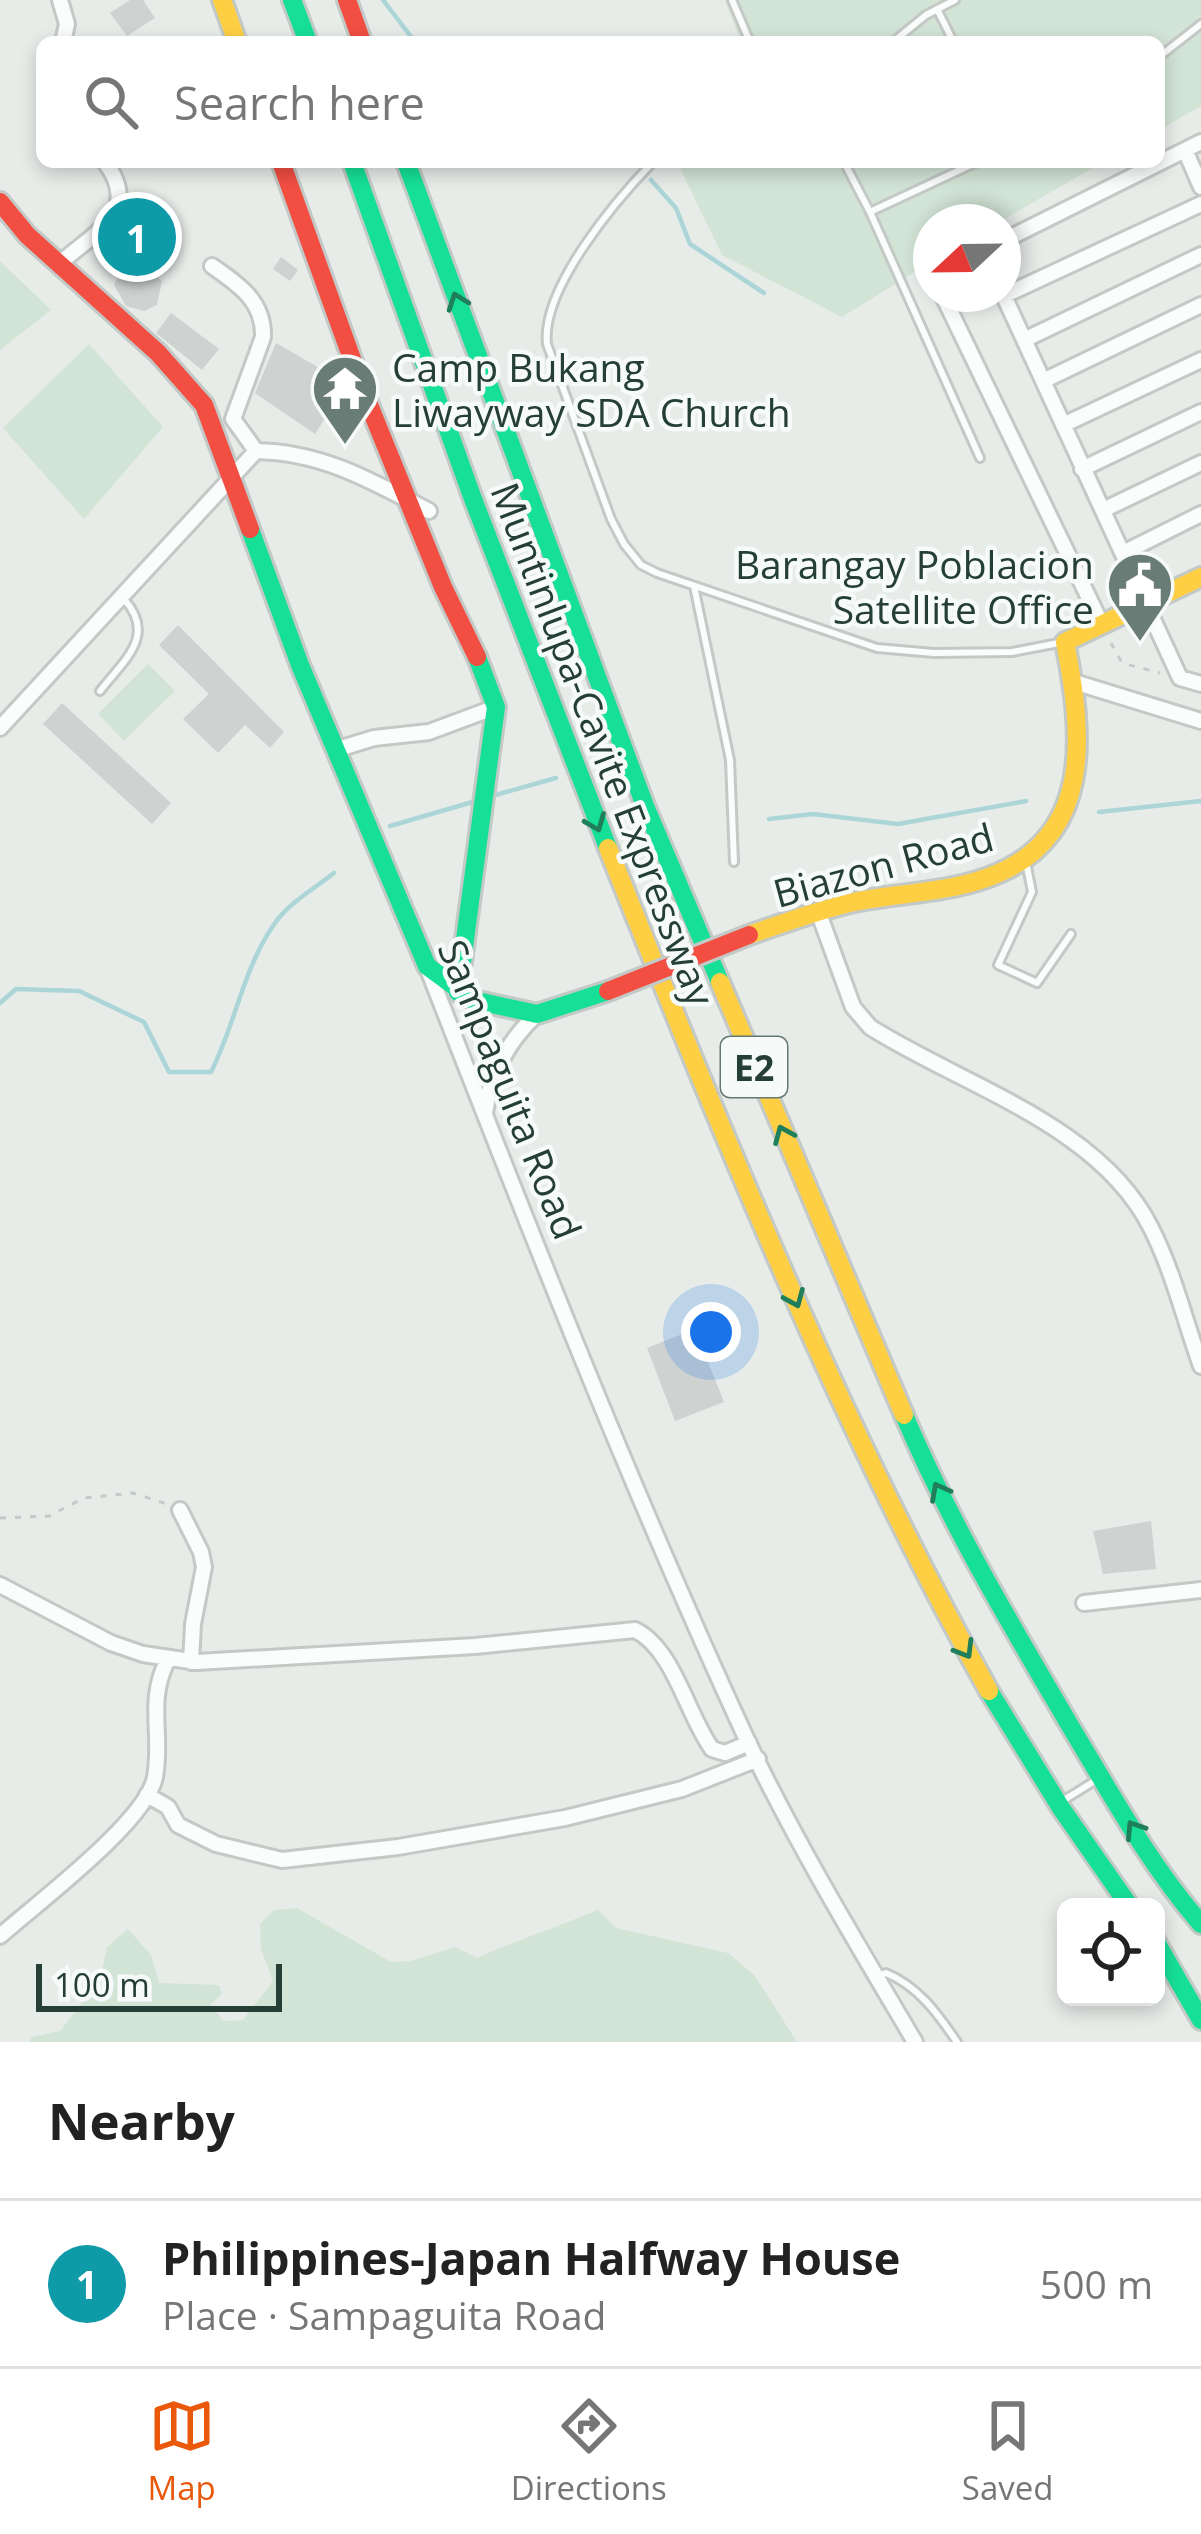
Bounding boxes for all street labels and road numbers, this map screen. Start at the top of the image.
street label: Muntinlupa-Cavite Expressway [480,475,729,1014]
street label: Biazon Road [767,809,999,919]
street label: Sampaguita Road [427,931,595,1247]
road number: E2 [721,1037,787,1097]

